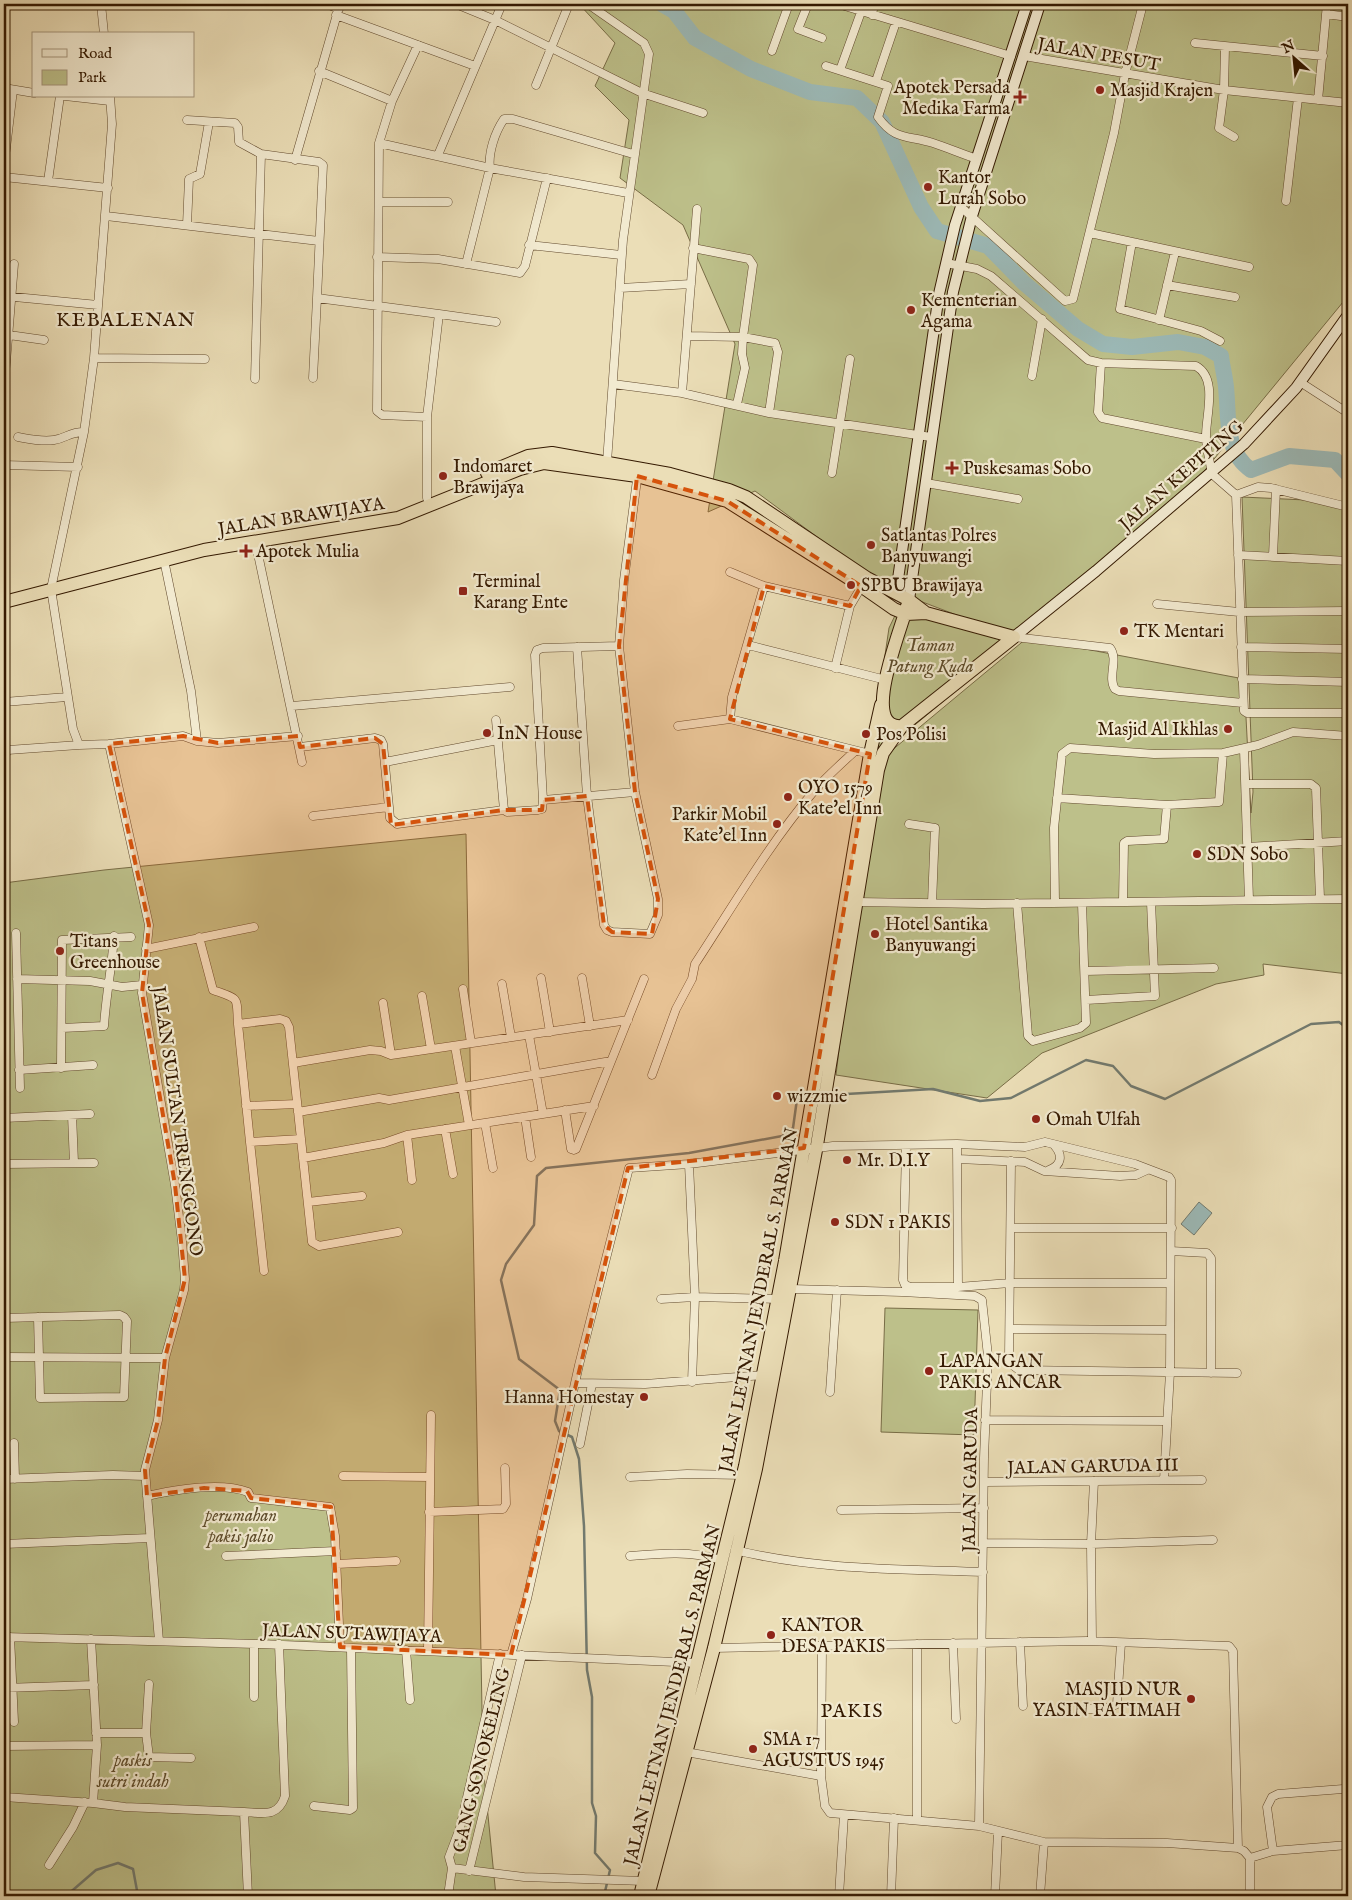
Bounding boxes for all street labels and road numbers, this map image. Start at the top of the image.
street label: JALAN PESUT [1034,33,1162,78]
street label: JALAN KEPITING [1113,415,1250,538]
street label: JALAN BRAWIJAYA [214,493,387,542]
street label: JALAN SULTAN TRENGGONO [146,983,207,1258]
street label: JALAN LETNAN JENDERAL S. PARMAN [714,1125,804,1477]
street label: JALAN GARUDA [959,1407,984,1554]
street label: JALAN GARUDA III [1005,1455,1179,1481]
street label: JALAN LETNAN JENDERAL S. PARMAN [619,1522,727,1870]
street label: JALAN SUTAWIJAYA [260,1620,443,1649]
street label: GANG SONOKELING [448,1665,517,1855]

